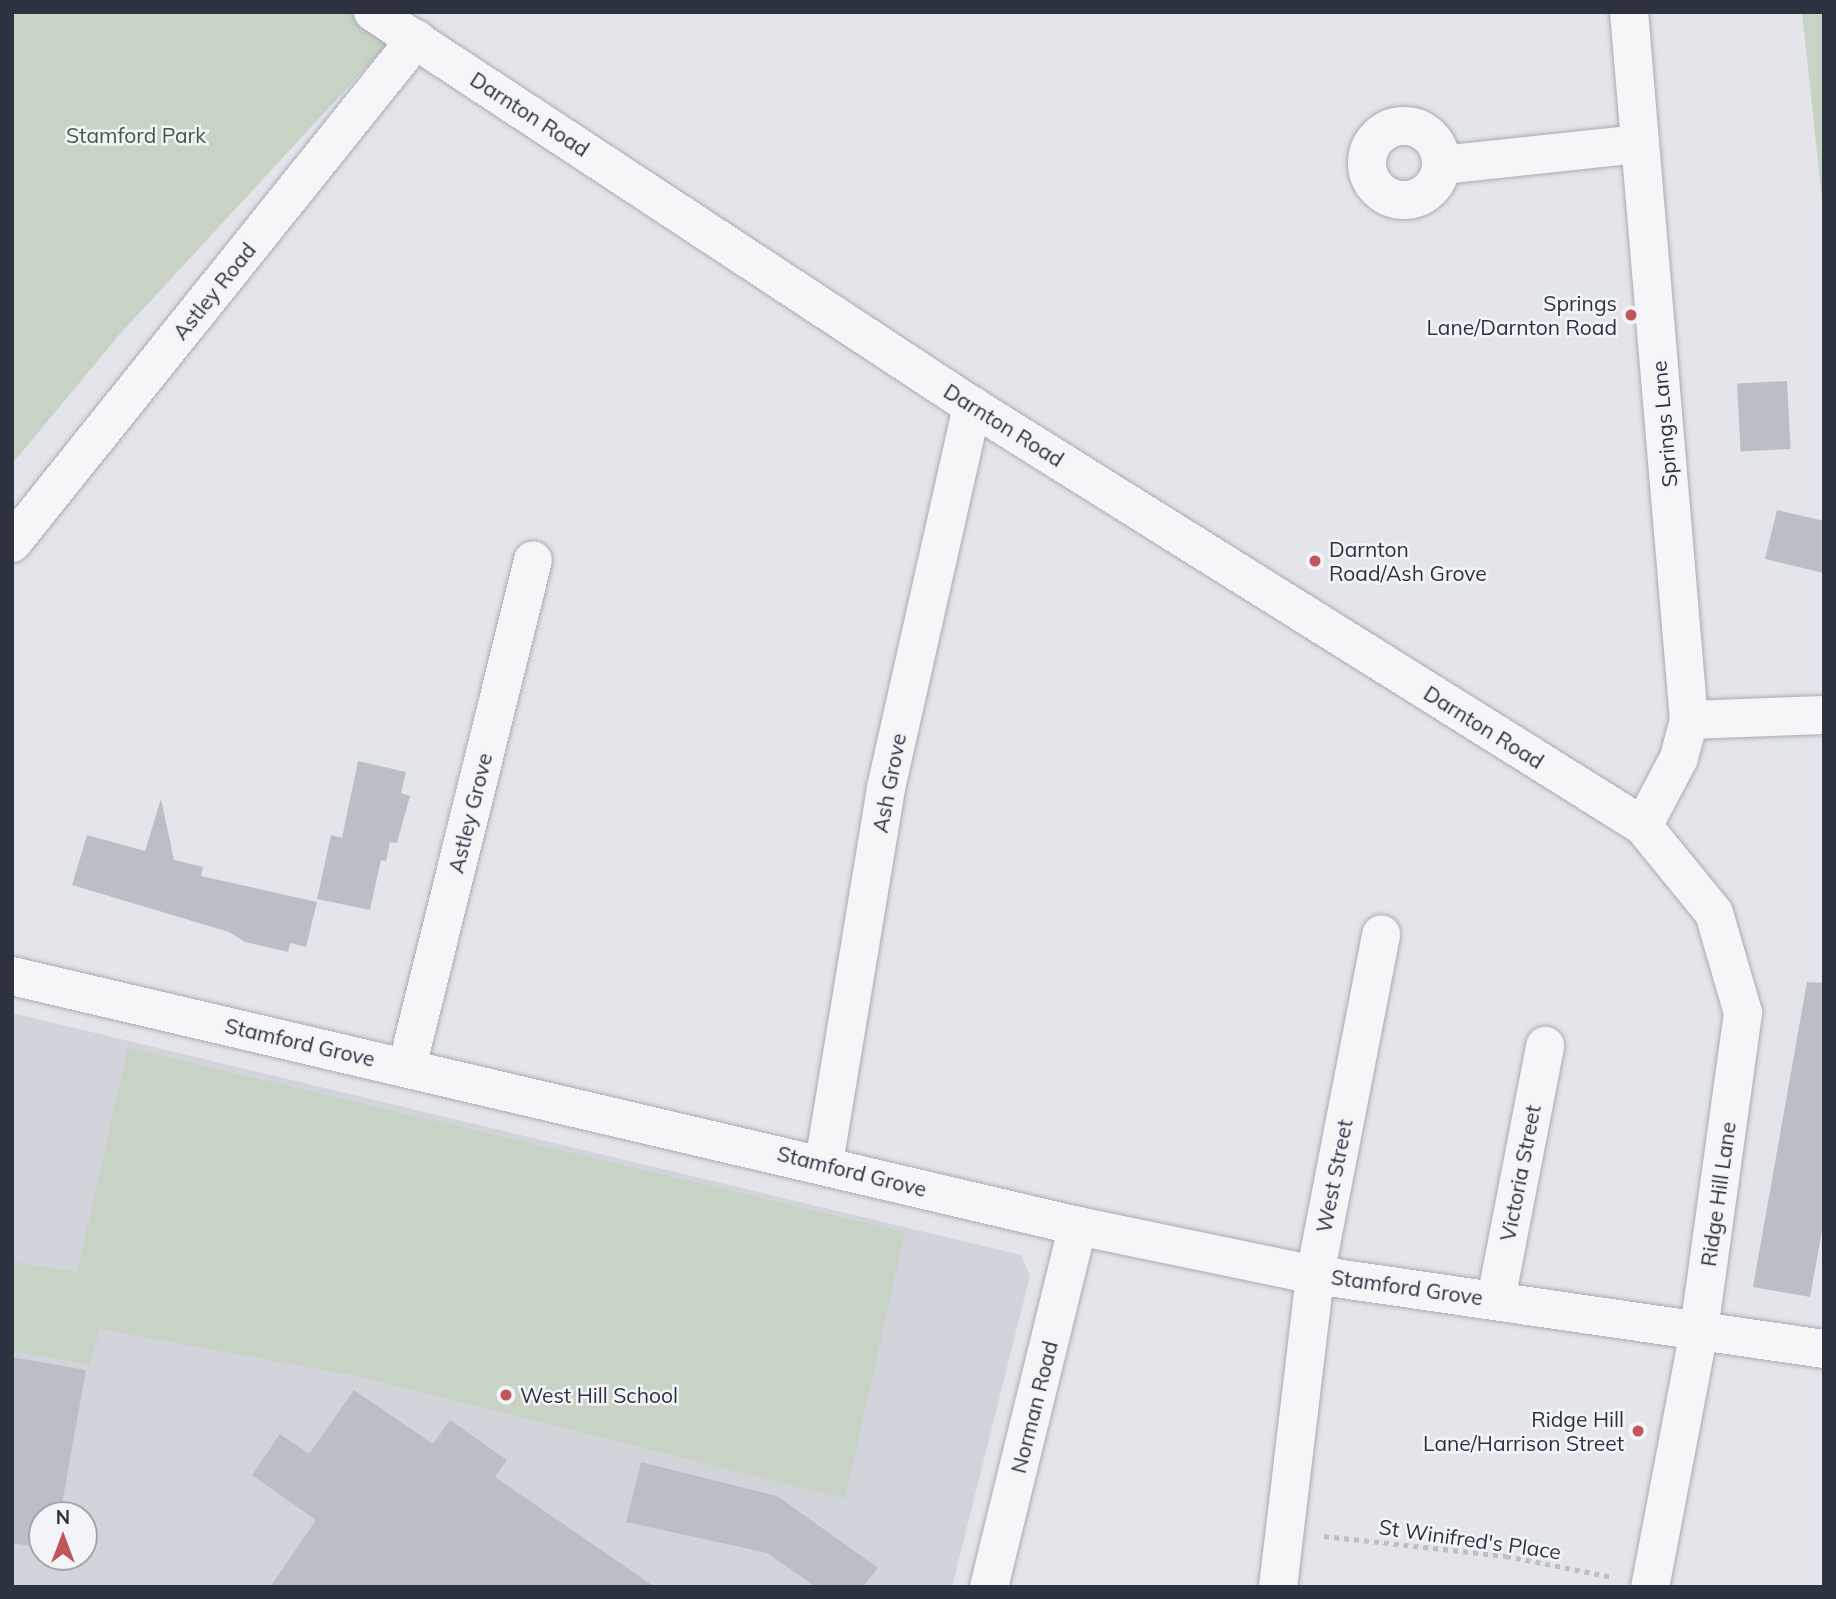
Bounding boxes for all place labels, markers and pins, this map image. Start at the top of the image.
place label: Springs Lane/Darnton Road [1426,290,1617,340]
marker: Springs Lane/Darnton Road [1623,307,1639,323]
place label: Darnton Road/Ash Grove [1329,536,1487,586]
marker: Darnton Road/Ash Grove [1307,553,1323,569]
place label: West Hill School [520,1382,678,1408]
marker: West Hill School [498,1387,514,1403]
place label: Ridge Hill Lane/Harrison Street [1423,1406,1624,1456]
marker: Ridge Hill Lane/Harrison Street [1630,1423,1646,1439]

